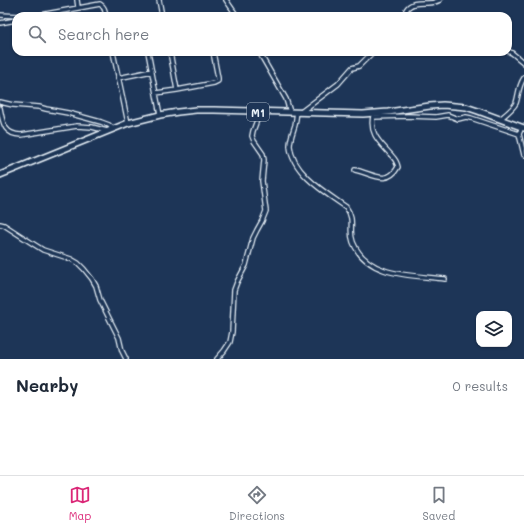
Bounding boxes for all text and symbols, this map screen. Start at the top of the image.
search box [12,12,512,56]
icon: search [26,23,48,45]
text: Search here [58,24,149,44]
road number: M1 [247,103,269,121]
map controls [476,311,512,347]
button: layers [476,311,512,347]
text: Nearby [16,374,78,396]
text: 0 results [453,377,508,394]
tab: Map [69,484,91,523]
tab: Directions [229,484,285,523]
tab: Saved [422,484,455,523]

